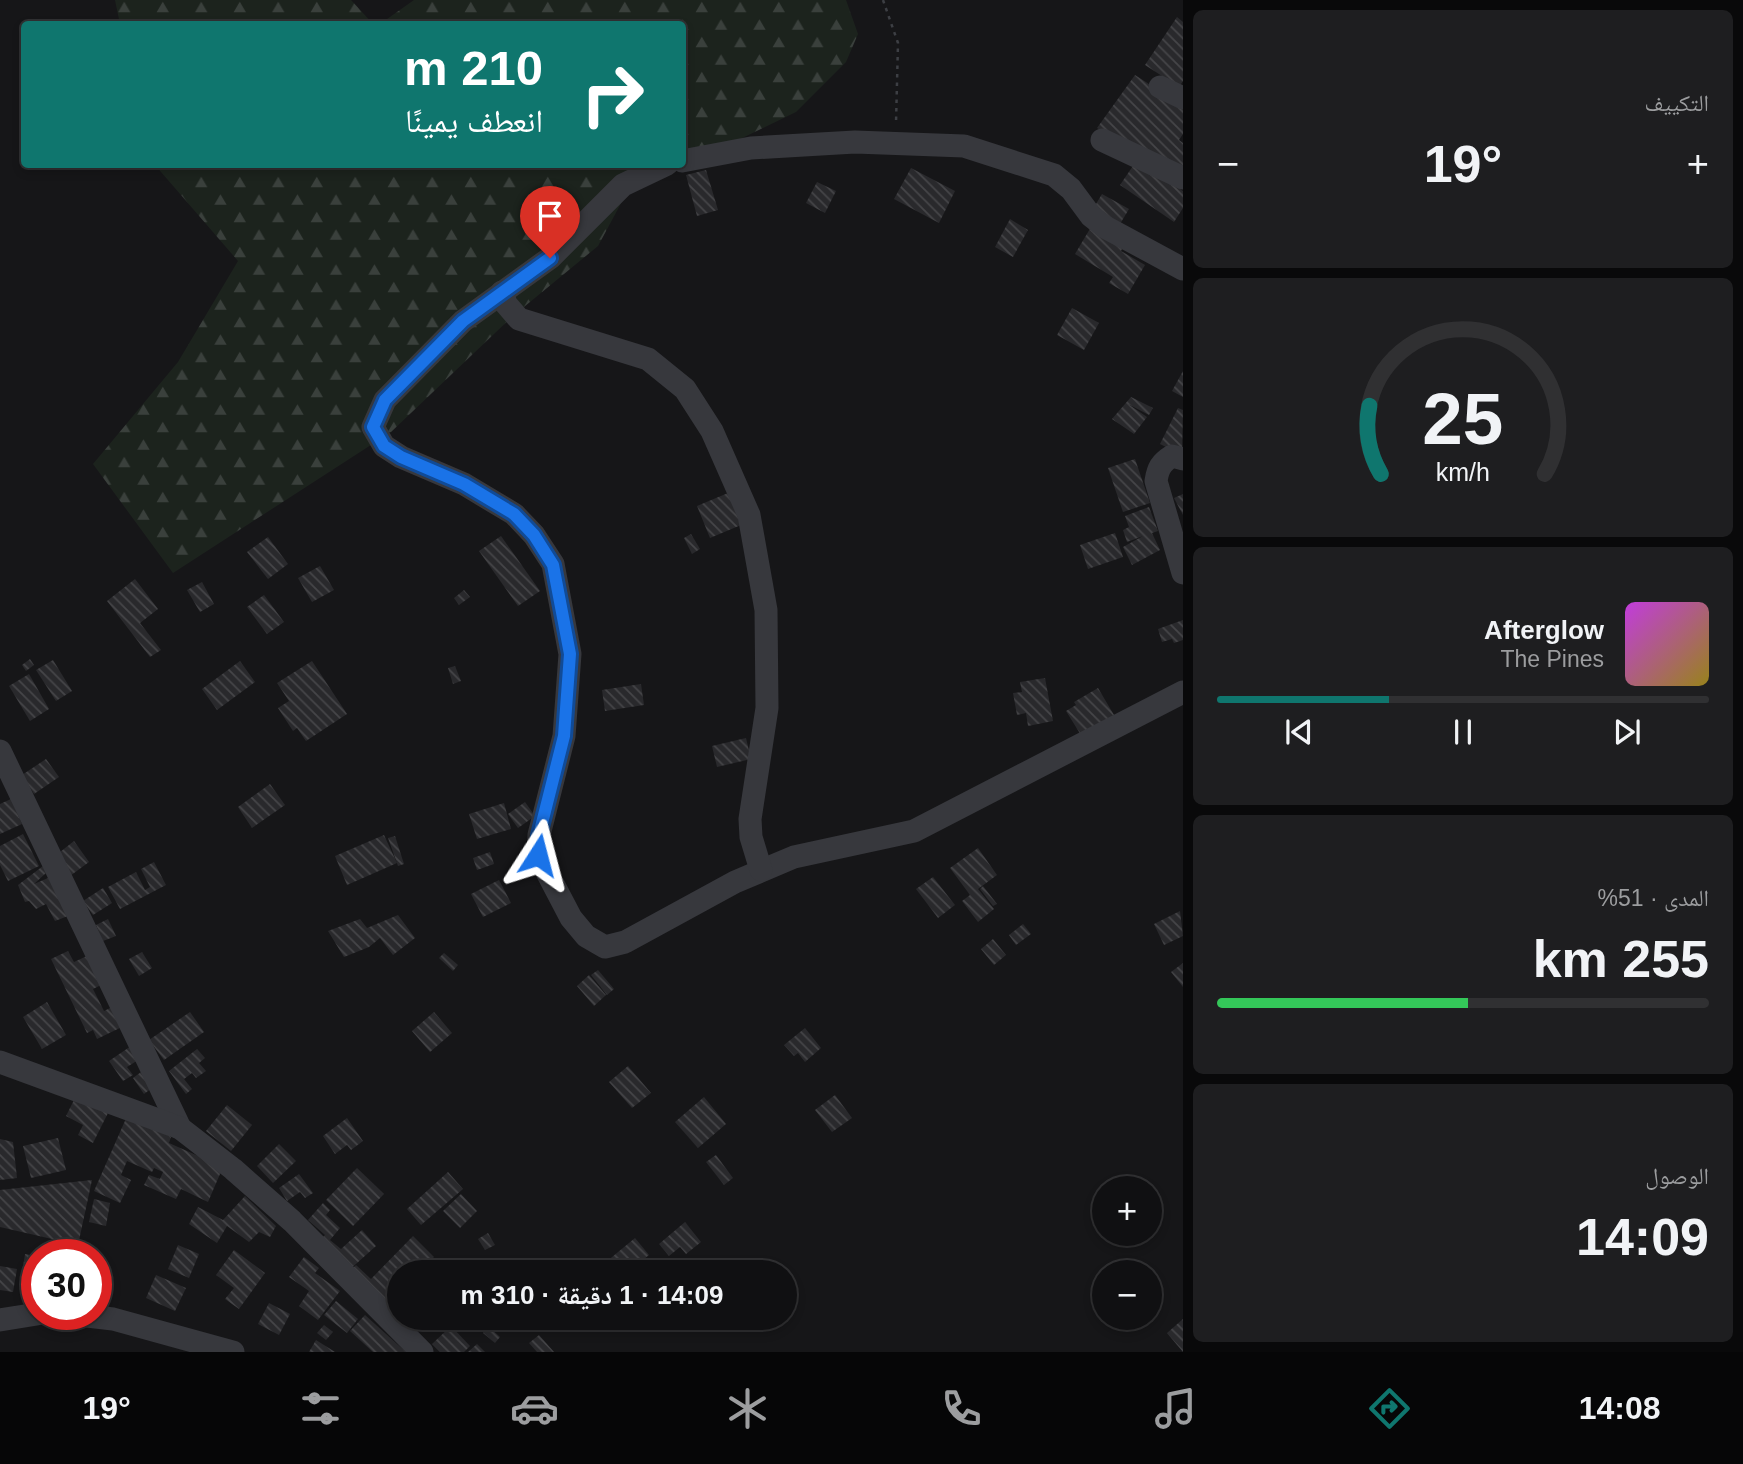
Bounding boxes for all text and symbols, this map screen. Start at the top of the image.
text: 210 m [404,41,543,95]
icon: right [567,49,658,140]
text: التكييف [1644,90,1709,116]
text: انعطف يمينًا [405,103,543,139]
text: 19° [1424,135,1502,193]
text: − [1217,143,1239,185]
text: + [1687,143,1709,185]
pin [520,186,580,258]
icon: arrive [531,197,569,235]
text: 25 [1423,378,1503,459]
text: km/h [1436,457,1490,485]
text: Afterglow [1484,615,1604,645]
text: The Pines [1500,646,1604,672]
icon: previous [1280,713,1318,751]
icon: pause [1444,713,1482,751]
icon: next [1608,713,1646,751]
position arrow [501,818,575,892]
text: المدى · 51% [1598,885,1709,911]
text: 255 km [1533,930,1709,988]
text: الوصول [1645,1163,1709,1189]
map controls [1092,1176,1162,1330]
button: + [1092,1176,1162,1246]
text: 14:09 [1576,1208,1709,1266]
speed limit sign: 30 [21,1239,112,1330]
button: − [1092,1260,1162,1330]
text: 14:09 · 1 دقيقة · 310 m [461,1280,723,1310]
icon: filters [296,1384,345,1433]
icon: car [510,1384,559,1433]
icon: climate [723,1384,772,1433]
icon: phone [937,1384,986,1433]
icon: music [1151,1384,1200,1433]
icon: directions [1365,1384,1414,1433]
text: 19° [82,1390,131,1426]
text: 14:08 [1579,1390,1661,1426]

